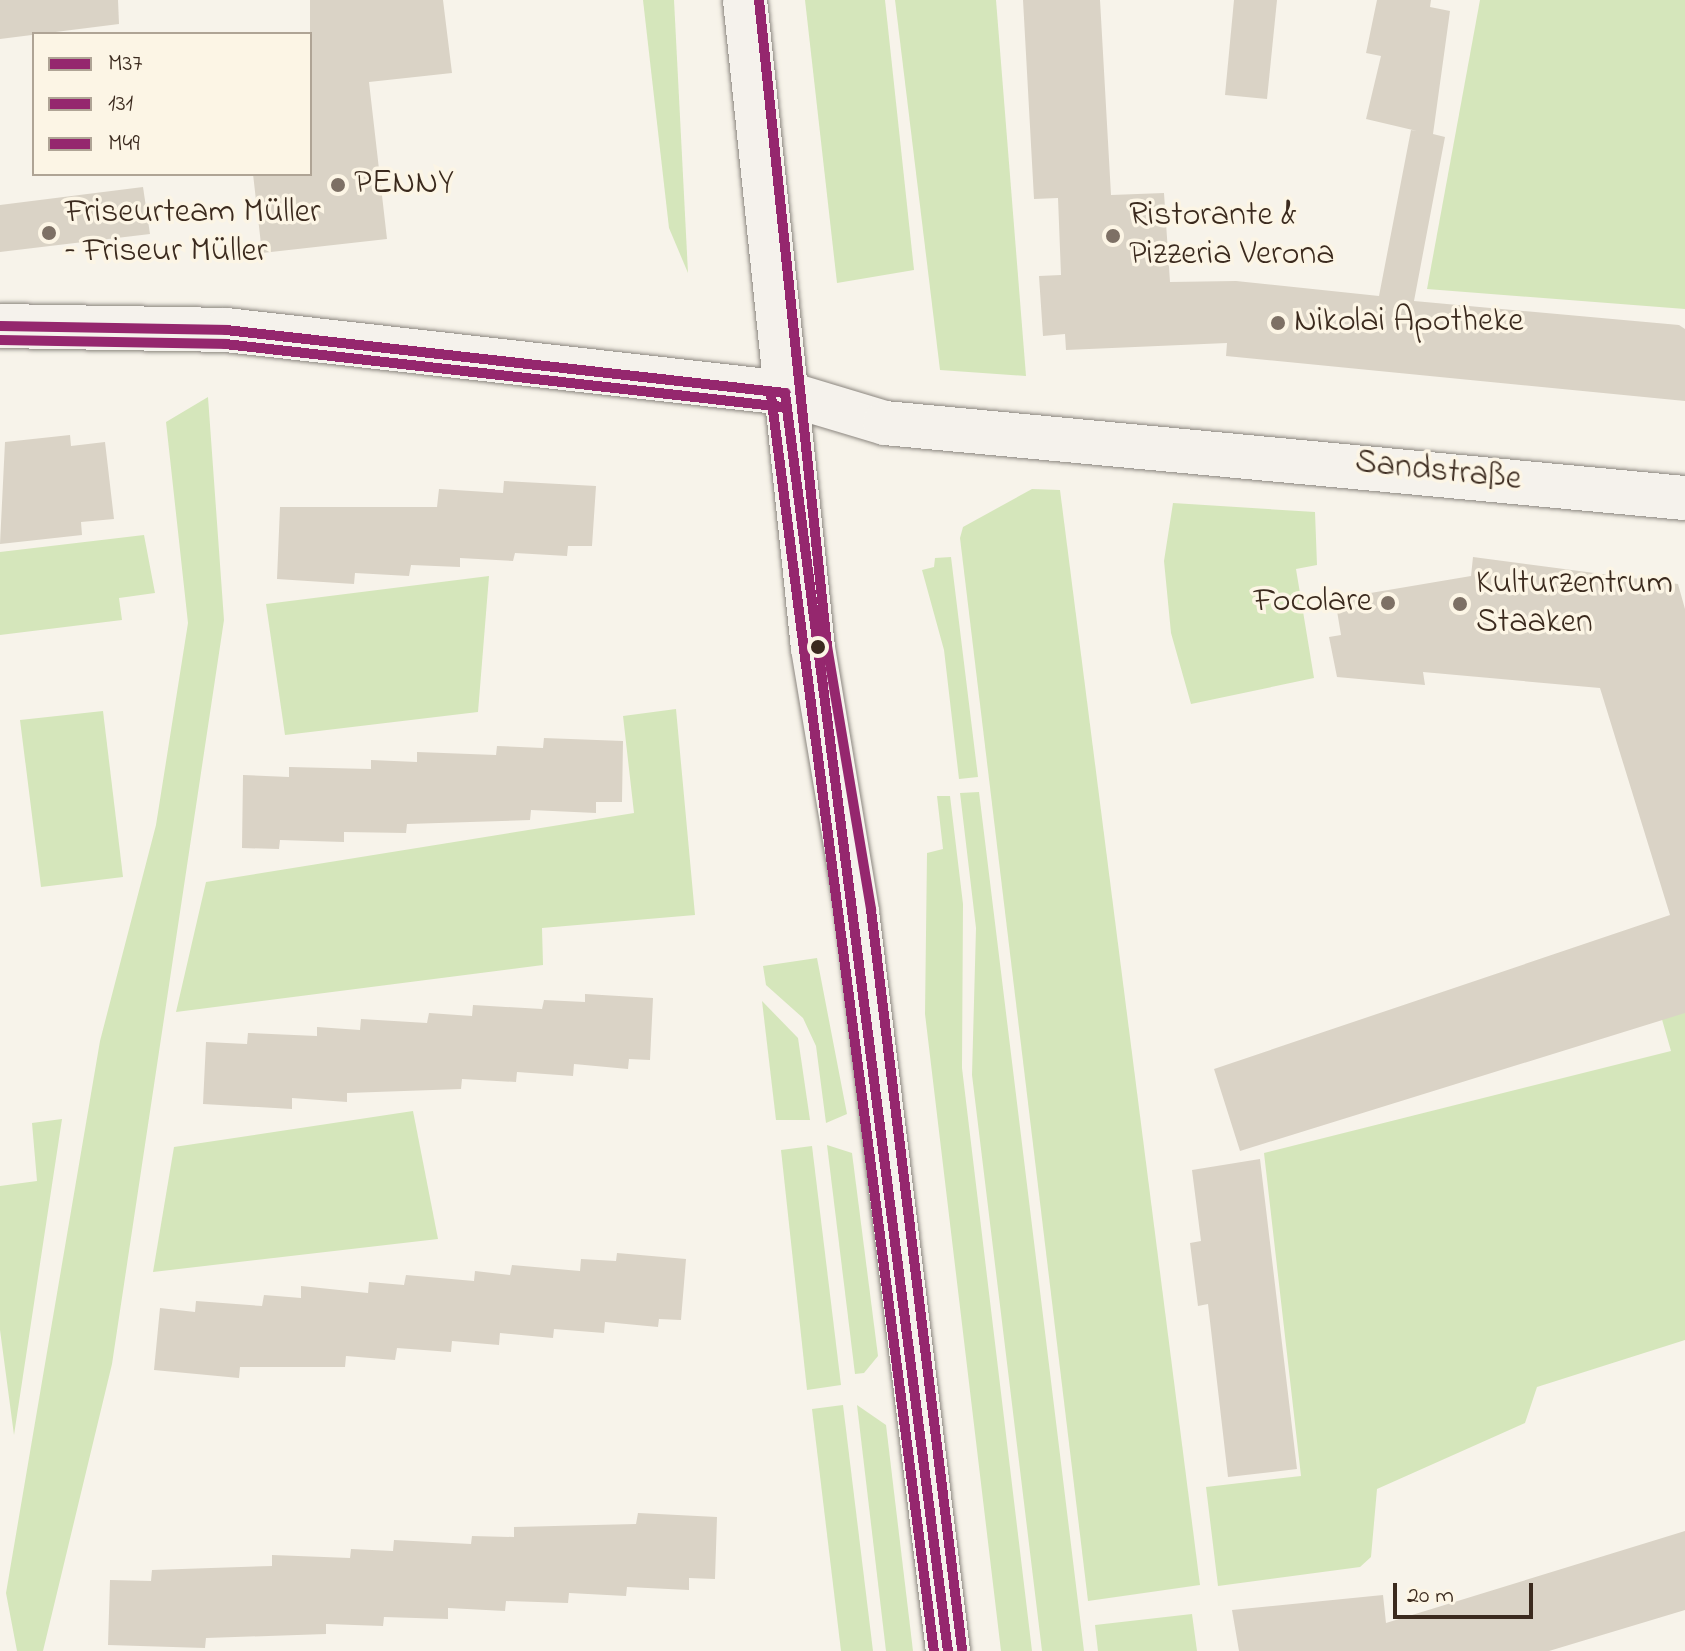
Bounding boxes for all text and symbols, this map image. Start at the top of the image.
legend [32,32,312,176]
text: M37 [108,47,142,82]
text: 131 [108,87,133,122]
text: M49 [108,127,140,162]
place label: PENNY [354,165,454,205]
marker: PENNY [329,176,347,194]
place label: Friseurteam Müller – Friseur Müller [65,193,320,272]
place label: Ristorante & Pizzeria Verona [1129,196,1335,276]
marker: Friseurteam Müller – Friseur Müller [40,224,58,242]
marker: Ristorante & Pizzeria Verona [1104,227,1122,245]
place label: Nikolai Apotheke [1294,303,1523,343]
marker: Nikolai Apotheke [1269,314,1287,332]
street label: Sandstraße [1353,443,1523,501]
place label: Kulturzentrum Staaken [1476,564,1673,644]
place label: Focolare [1254,583,1372,623]
marker: Focolare [1379,594,1397,612]
marker: Kulturzentrum Staaken [1451,595,1469,613]
unlabelled marker [810,639,826,655]
scale bar [1397,1567,1537,1617]
text: 20 m [1407,1579,1454,1614]

